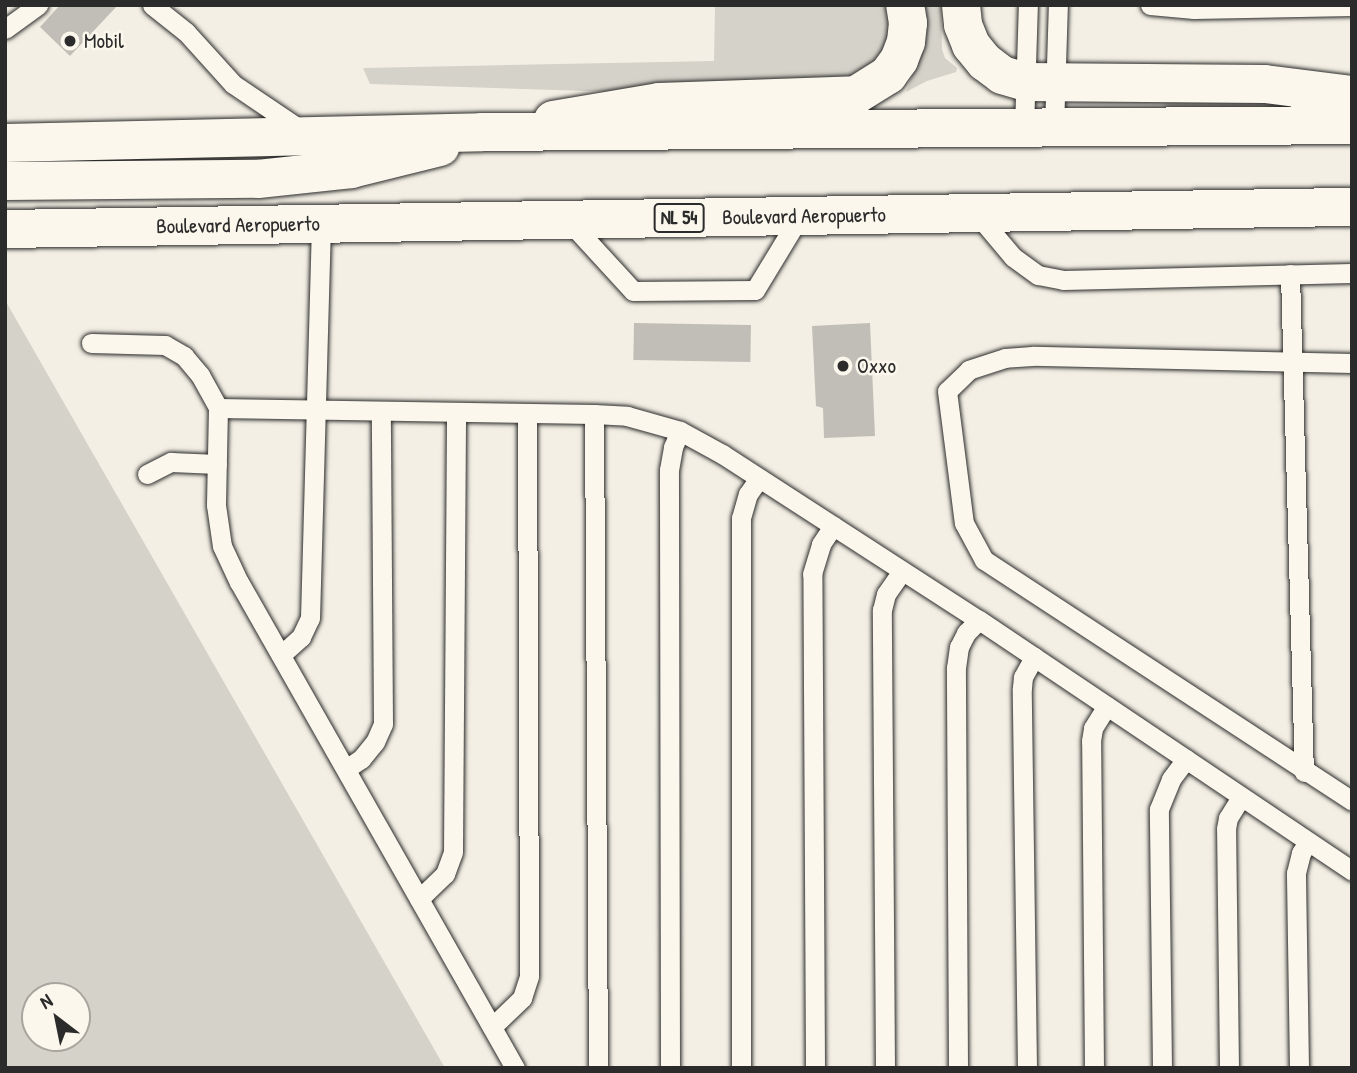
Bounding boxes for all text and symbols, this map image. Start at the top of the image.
place label: Mobil [84,28,124,54]
marker: Mobil [62,33,78,49]
road number: NL 54 [653,202,705,233]
street label: Boulevard Aeropuerto [722,202,886,230]
street label: Boulevard Aeropuerto [156,211,320,239]
place label: Oxxo [857,353,896,379]
marker: Oxxo [835,358,851,374]
north arrow [21,982,91,1052]
text: N [35,987,57,1015]

